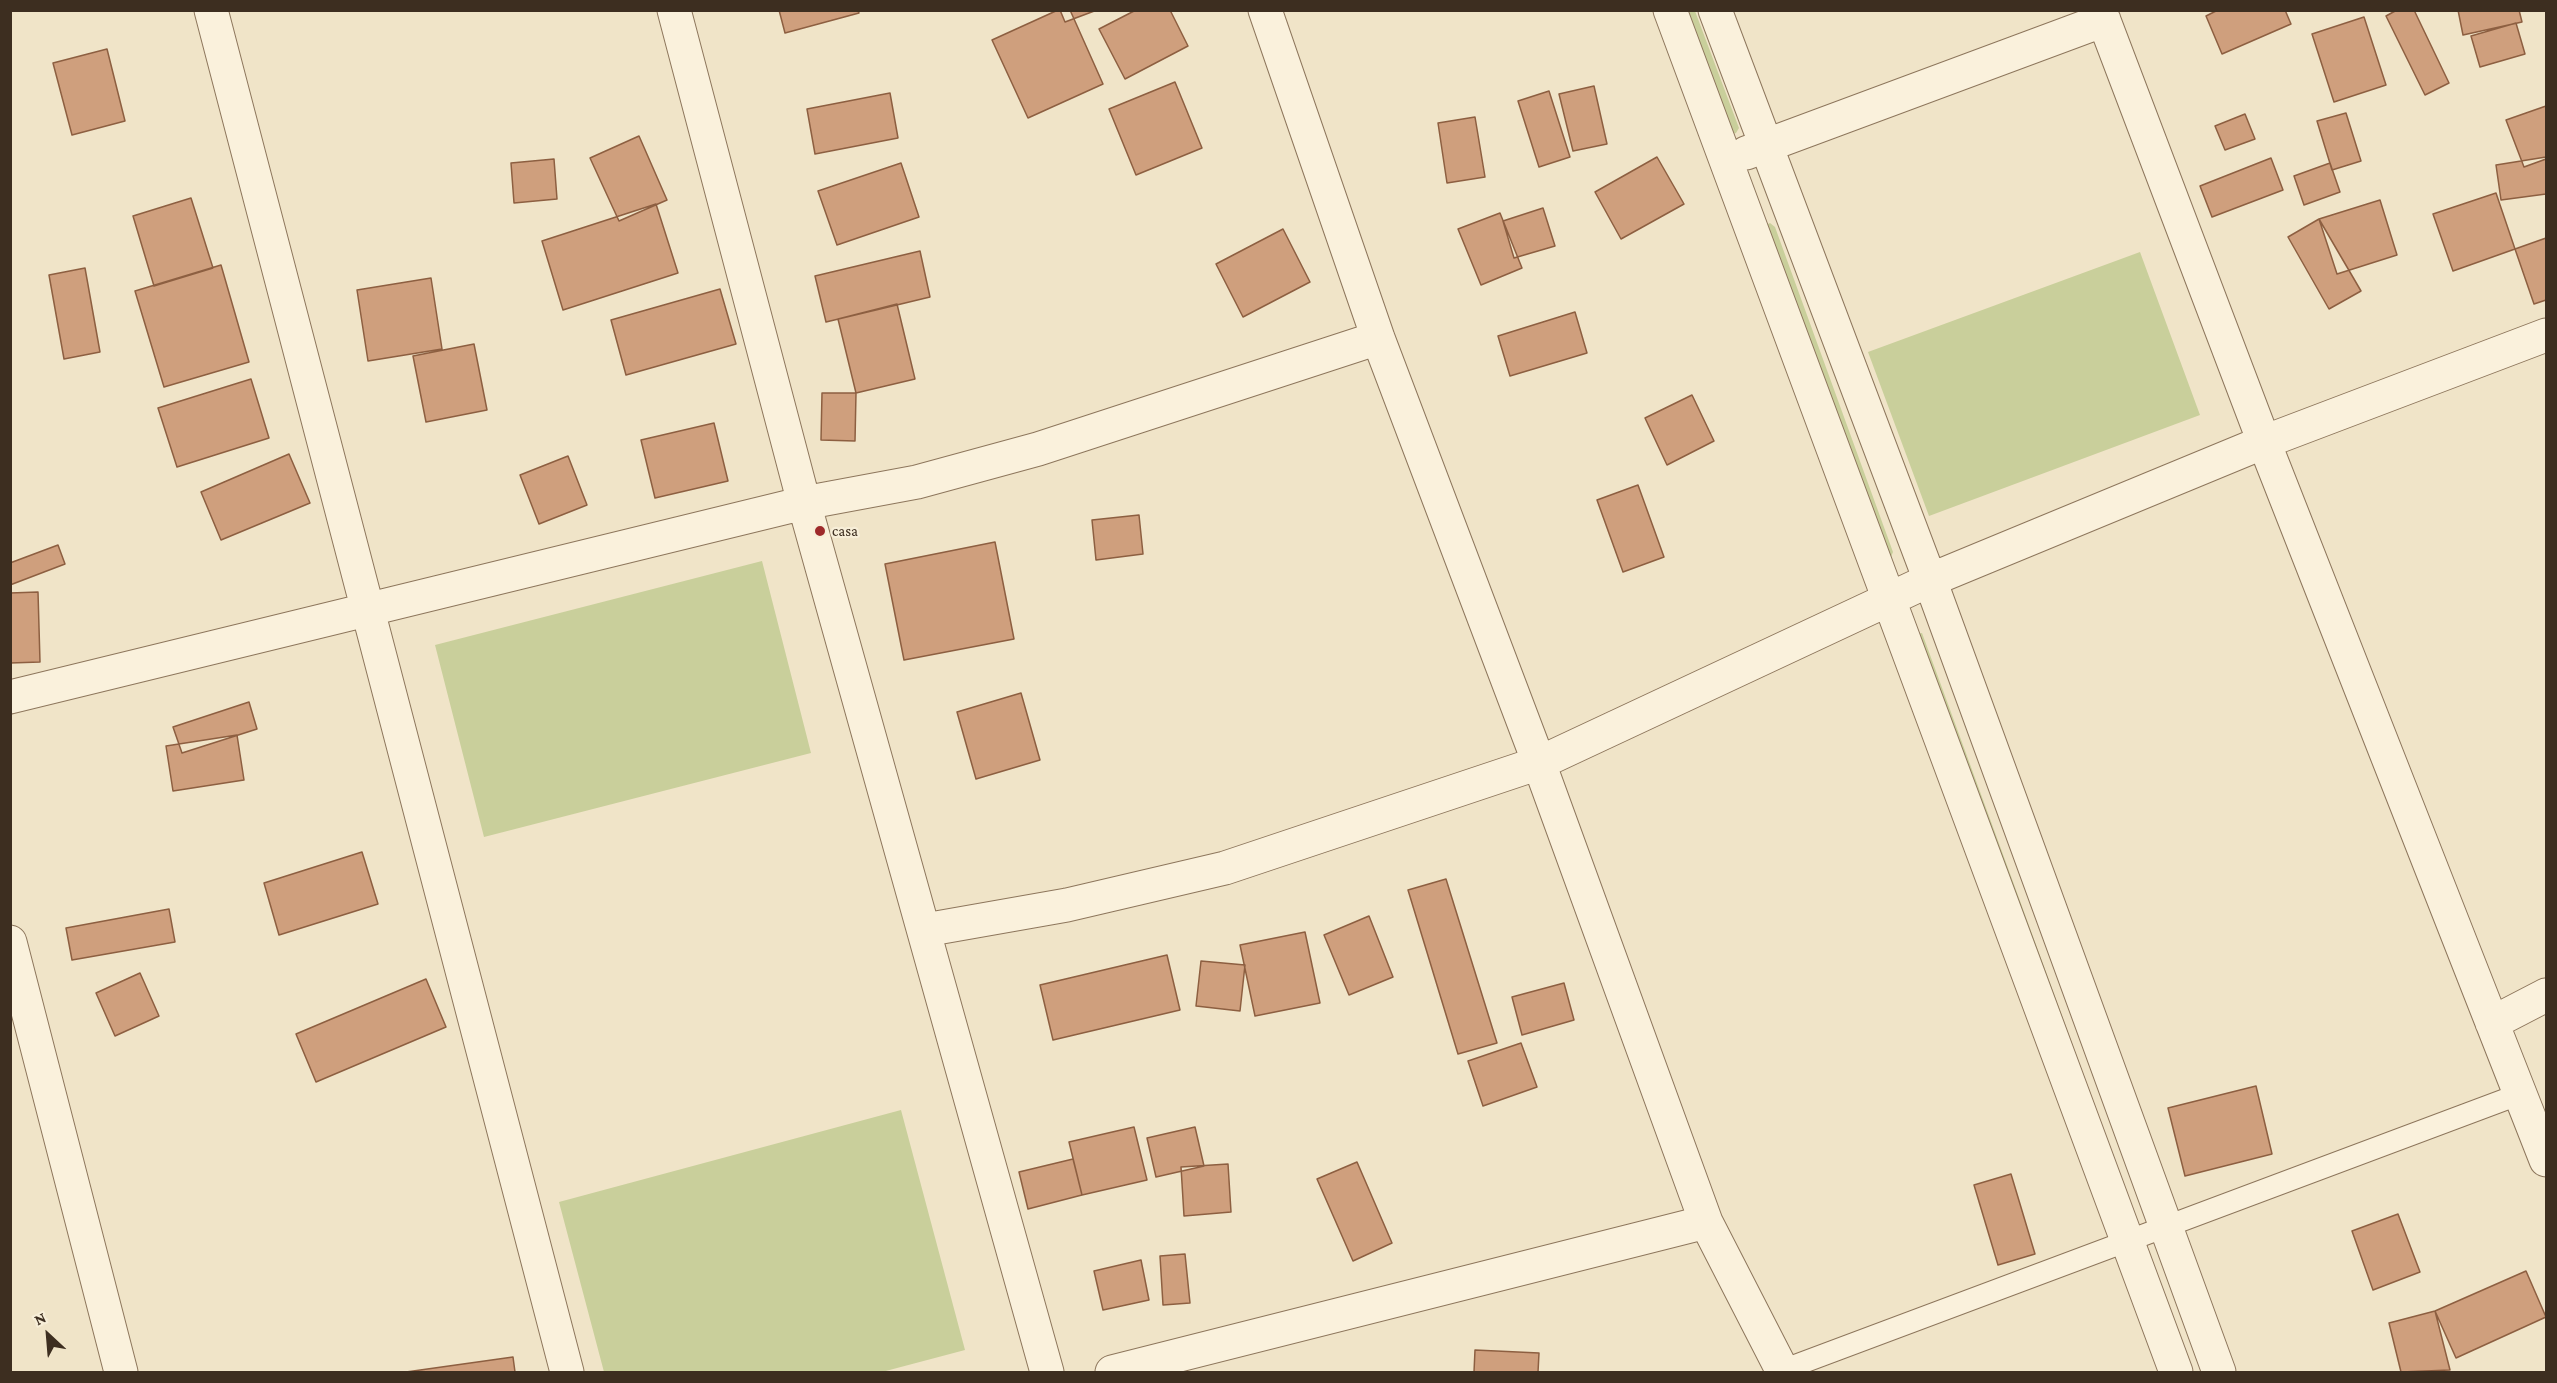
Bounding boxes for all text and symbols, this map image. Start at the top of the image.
place label: casa [832,522,858,540]
marker: casa [813,524,827,538]
north arrow [18,1305,78,1365]
text: N [31,1308,49,1328]

